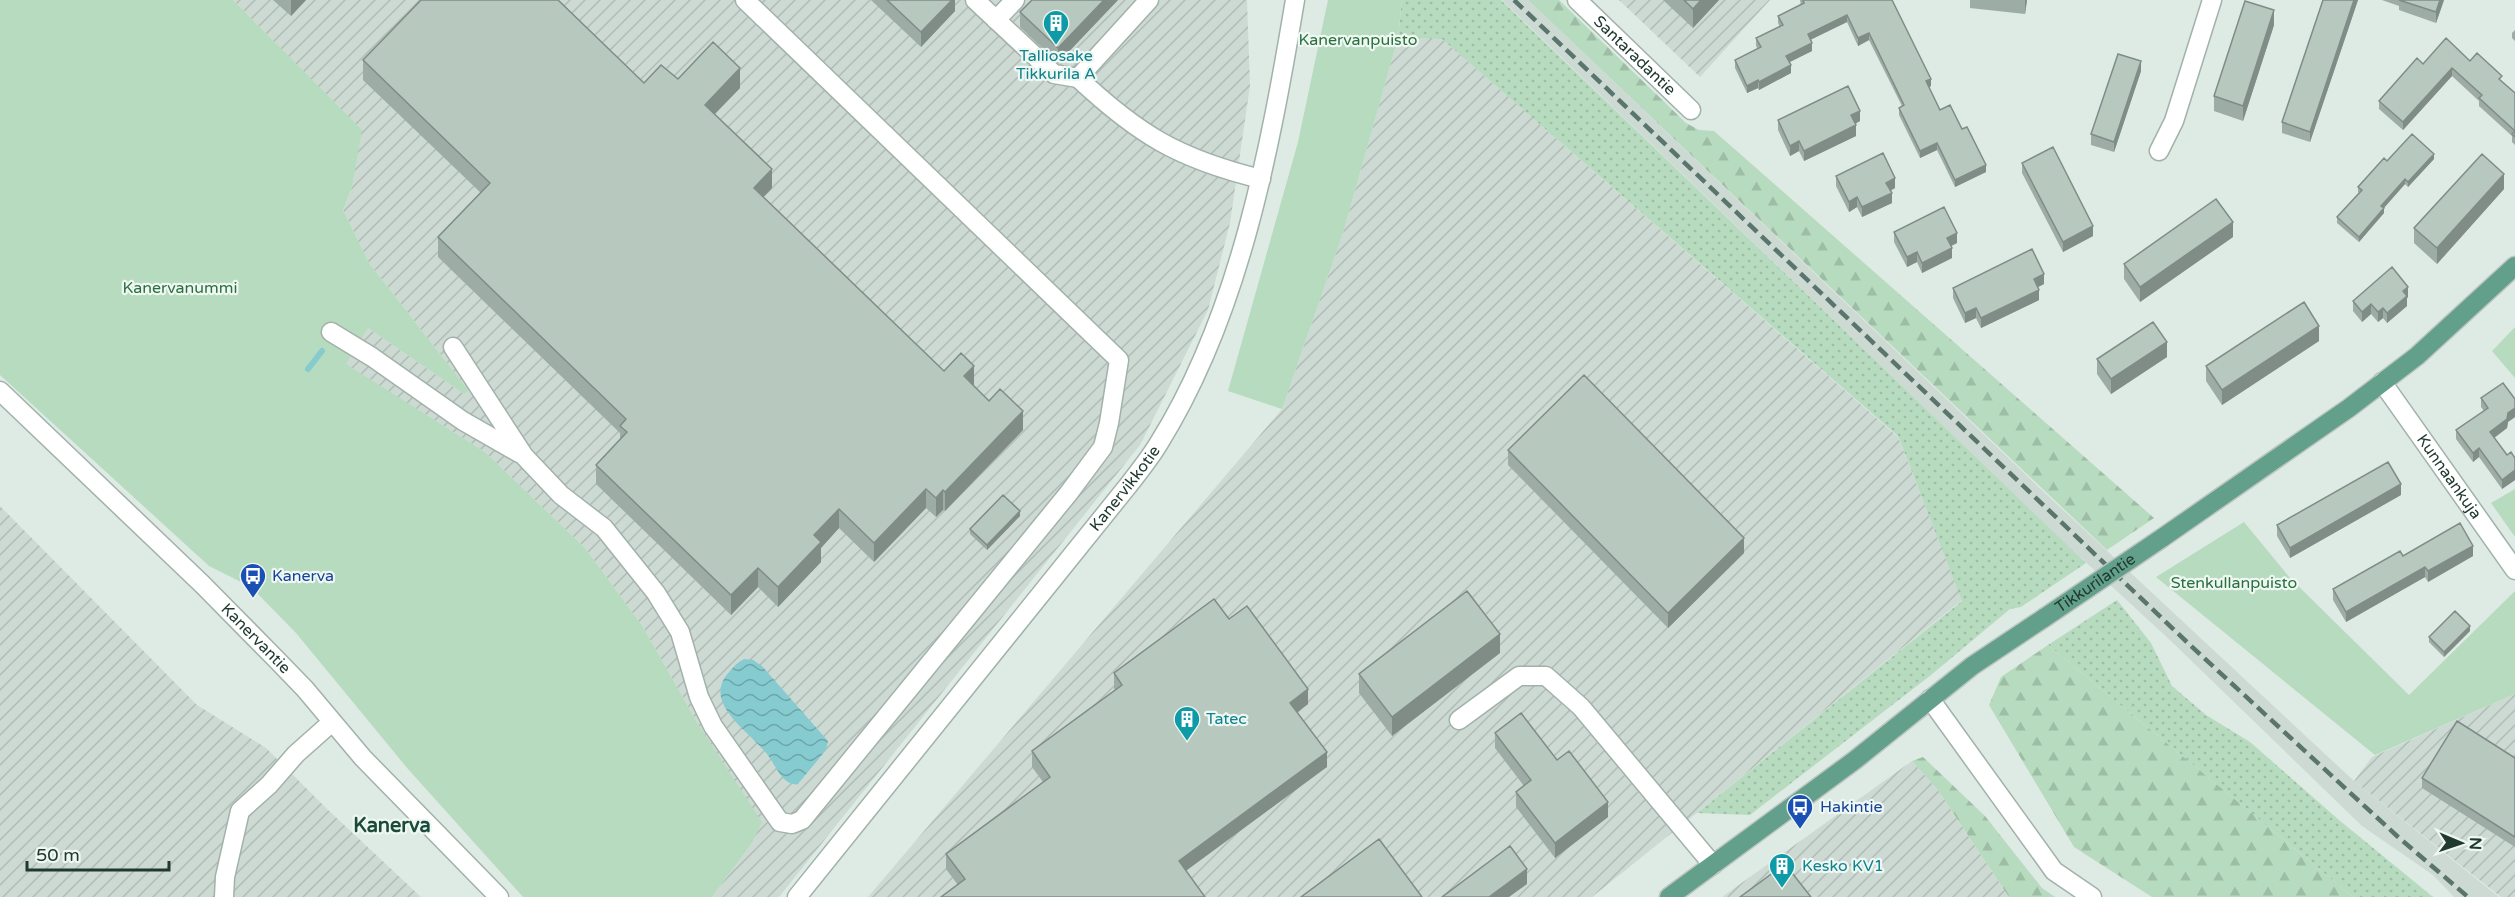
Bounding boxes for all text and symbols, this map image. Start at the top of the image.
building icon: Talliosake Tikkurila A [1041,8,1071,46]
street label: Santaradantie [1589,11,1680,100]
park label: Kanervanpuisto [1299,30,1417,50]
place label: Talliosake Tikkurila A [1016,46,1096,84]
park label: Kanervanummi [123,278,237,298]
street label: Kunnaankuja [2412,430,2486,523]
street label: Kanervikkotie [1085,442,1165,535]
street label: Tikkurilantie [2051,549,2139,617]
bus stop icon: Kanerva [238,561,268,599]
place label: Kanerva [272,566,334,586]
park label: Stenkullanpuisto [2171,573,2297,593]
street label: Kanervantie [217,599,295,678]
building icon: Tatec [1172,704,1202,742]
place label: Tatec [1206,709,1247,729]
bus stop icon: Hakintie [1785,792,1815,830]
place label: Hakintie [1820,797,1882,817]
north arrow [2431,813,2491,873]
district label: Kanerva [353,814,431,838]
scale bar [27,834,170,872]
text: N [2465,837,2485,850]
text: 50 m [36,844,80,866]
building icon: Kesko KV1 [1767,851,1797,889]
place label: Kesko KV1 [1802,856,1884,876]

